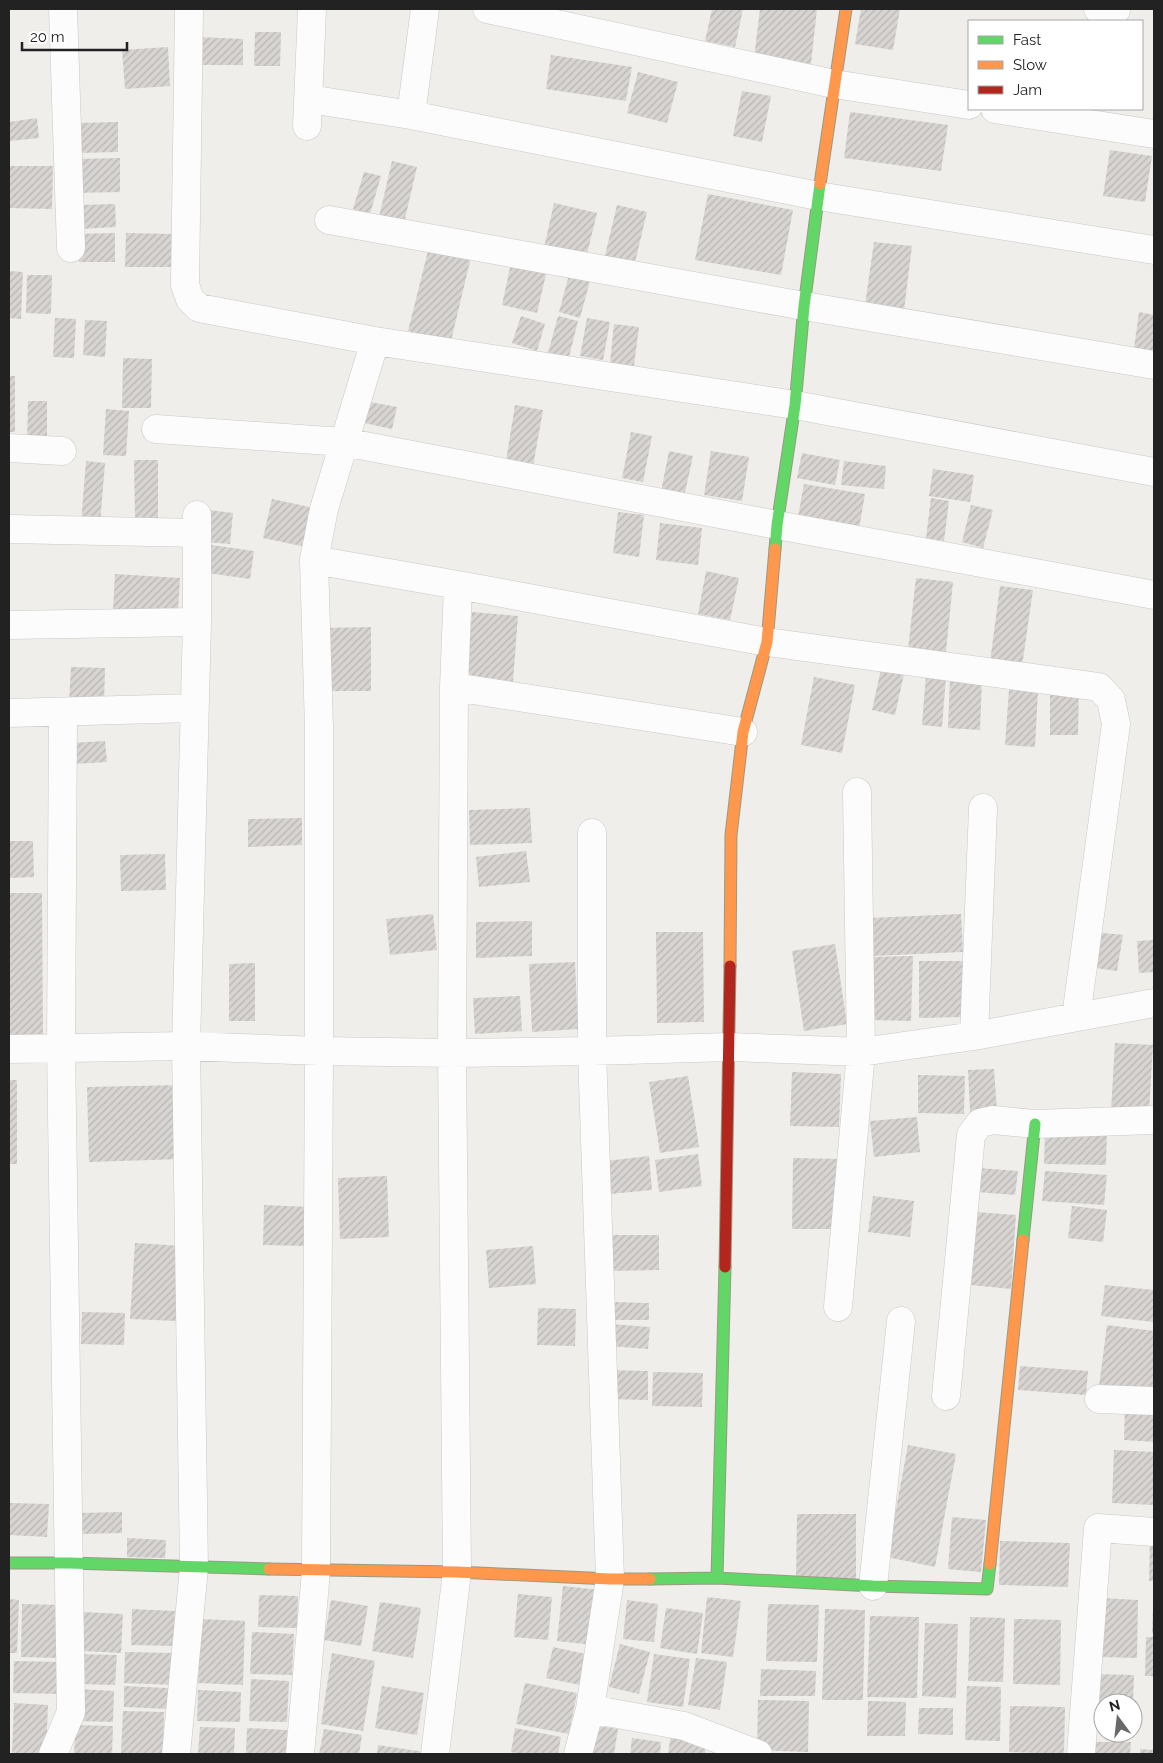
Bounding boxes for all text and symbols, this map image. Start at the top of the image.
scale bar [22,20,128,52]
legend [968,20,1143,110]
text: 20 m [30,28,65,46]
text: Fast [1013,31,1041,49]
text: Slow [1013,56,1047,74]
text: Jam [1013,81,1042,99]
north arrow [1093,1693,1143,1743]
text: N [1107,1696,1122,1715]

